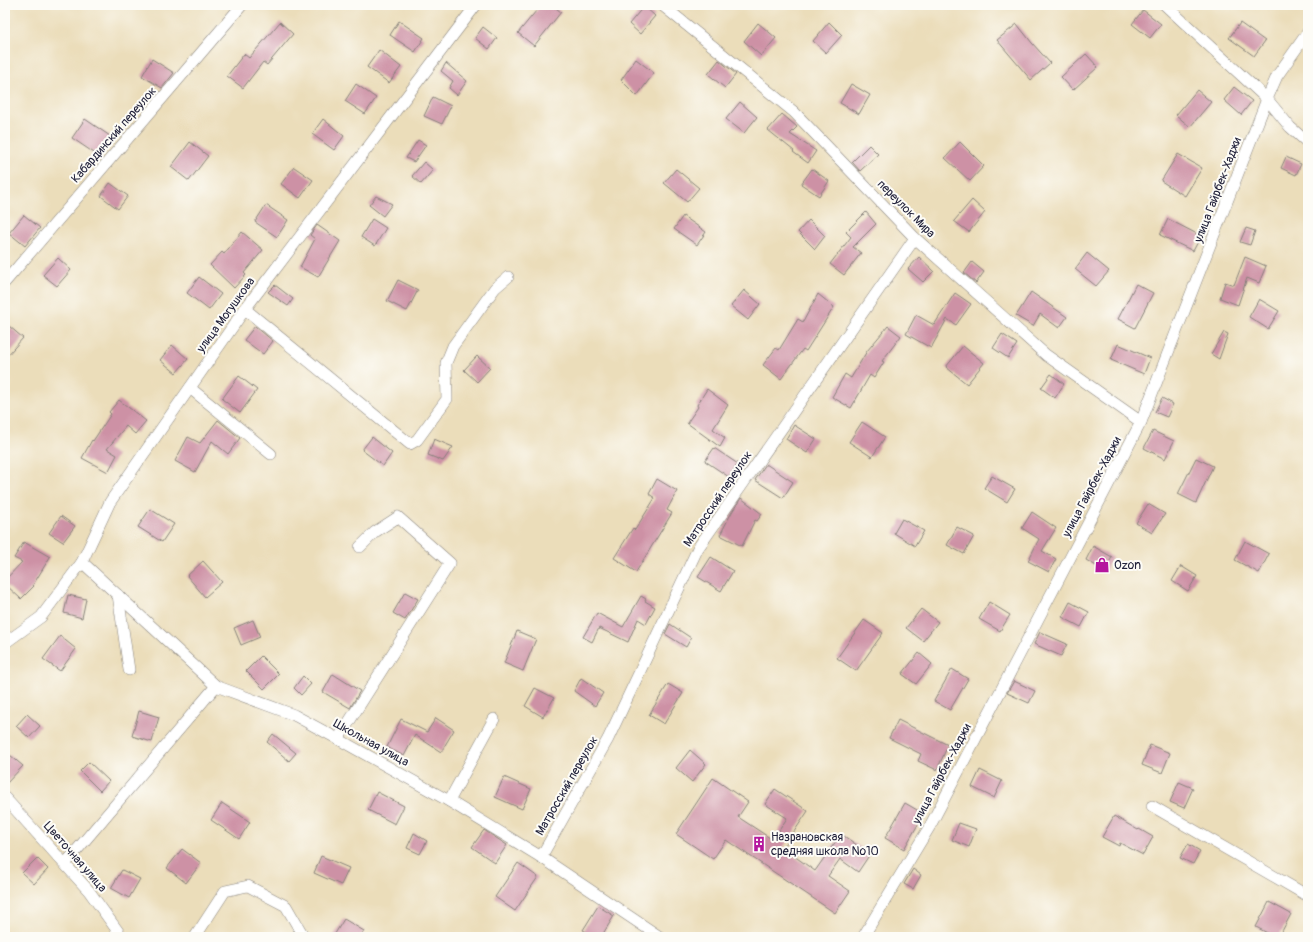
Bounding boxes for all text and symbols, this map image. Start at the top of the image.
street label: Кабардинский переулок [68,84,160,186]
street label: улица Гайрбек-Хаджи [1191,135,1245,246]
street label: переулок Мира [874,177,938,241]
street label: улица Могушкова [193,274,259,356]
street label: улица Гайрбек-Хаджи [1059,434,1125,541]
street label: Матросский переулок [680,448,756,550]
shop icon: Ozon [1093,556,1111,574]
place label: Ozon [1114,558,1141,573]
street label: Школьная улица [331,716,412,770]
street label: улица Гайрбек-Хаджи [909,721,975,828]
street label: Матросский переулок [532,734,602,838]
street label: Цветочная улица [40,819,110,896]
place label: Назрановская средняя школа №10 [771,830,879,859]
building icon: Назрановская средняя школа №10 [750,835,768,853]

